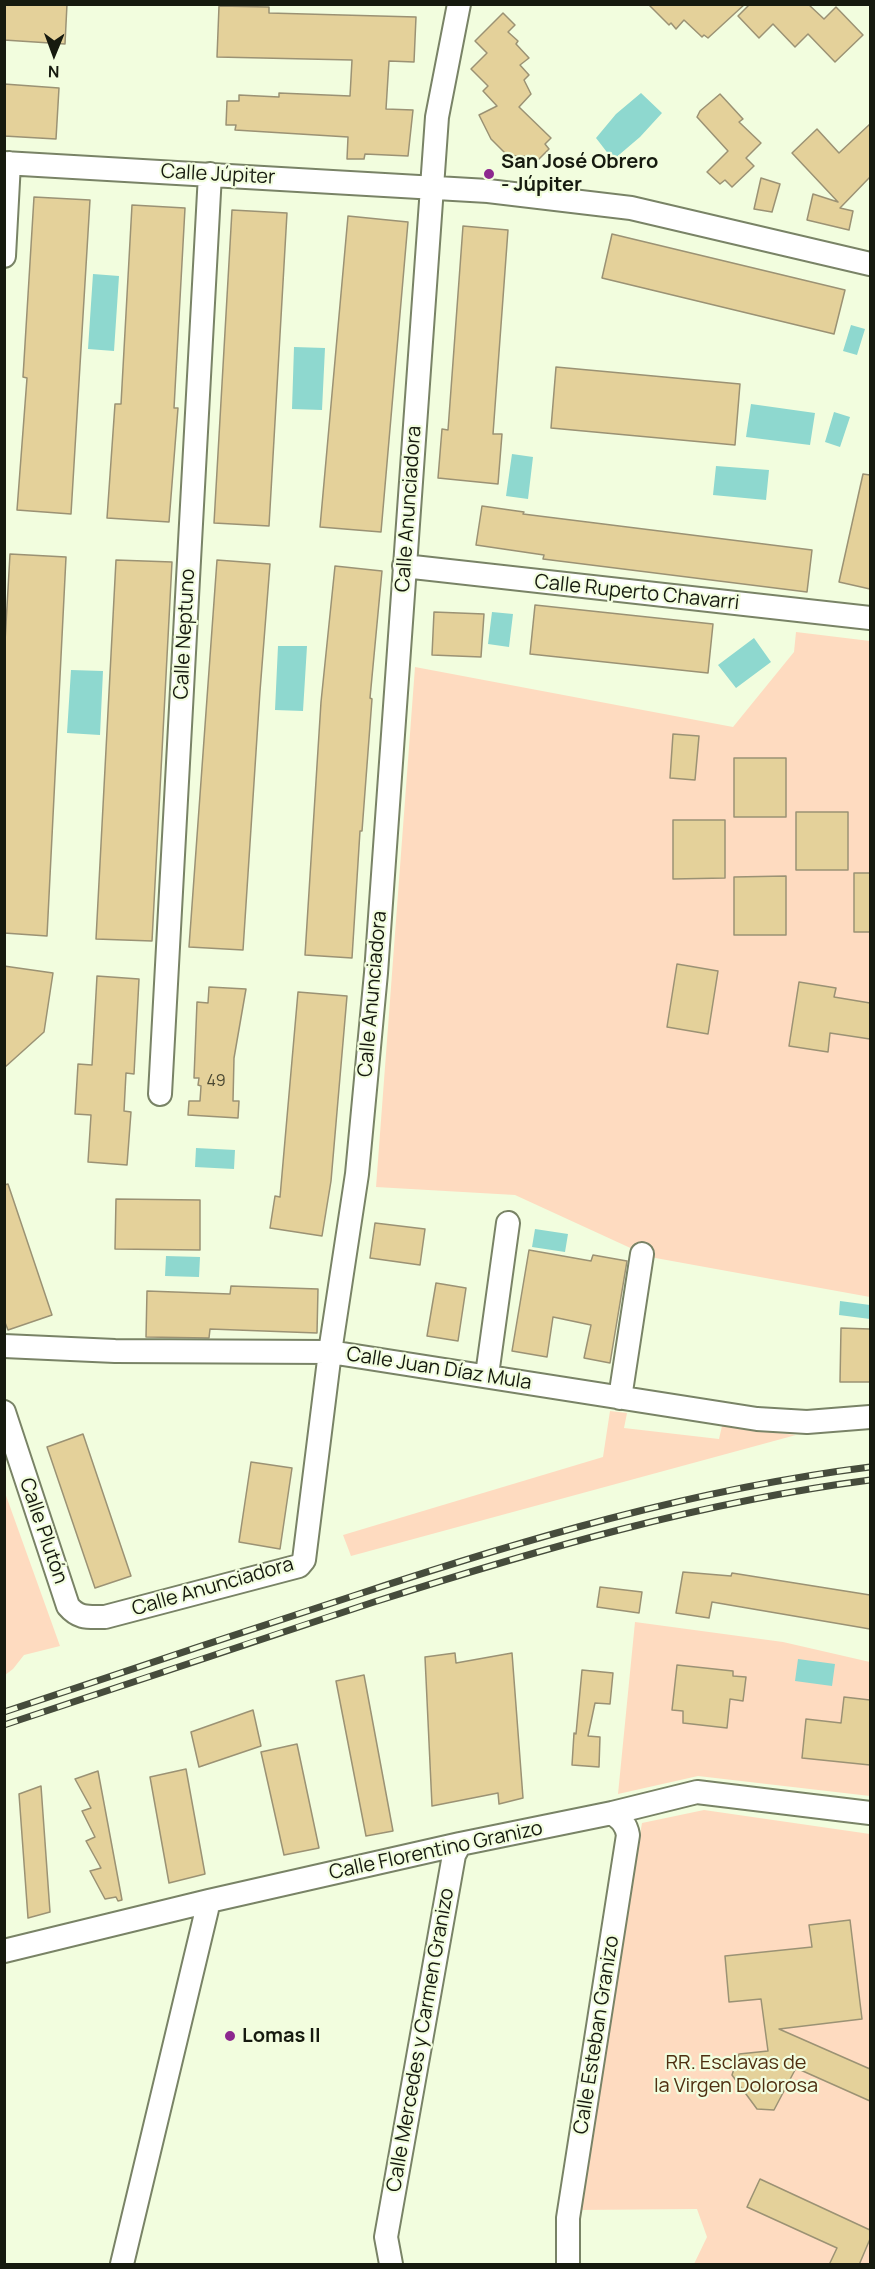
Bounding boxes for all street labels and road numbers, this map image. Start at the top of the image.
street label: Calle Júpiter [160,160,276,190]
street label: Calle Anunciadora [391,425,427,593]
street label: Calle Neptuno [170,568,200,700]
street label: Calle Ruperto Chavarri [533,570,741,616]
street label: Calle Anunciadora [354,910,392,1078]
street label: Calle Juan Díaz Mula [345,1343,533,1395]
street label: Calle Plutón [14,1475,72,1587]
street label: Calle Anunciadora [130,1552,296,1622]
street label: Calle Florentino Granizo [327,1817,545,1885]
street label: Calle Mercedes y Carmen Granizo [382,1886,460,2194]
street label: Calle Esteban Granizo [569,1934,625,2136]

